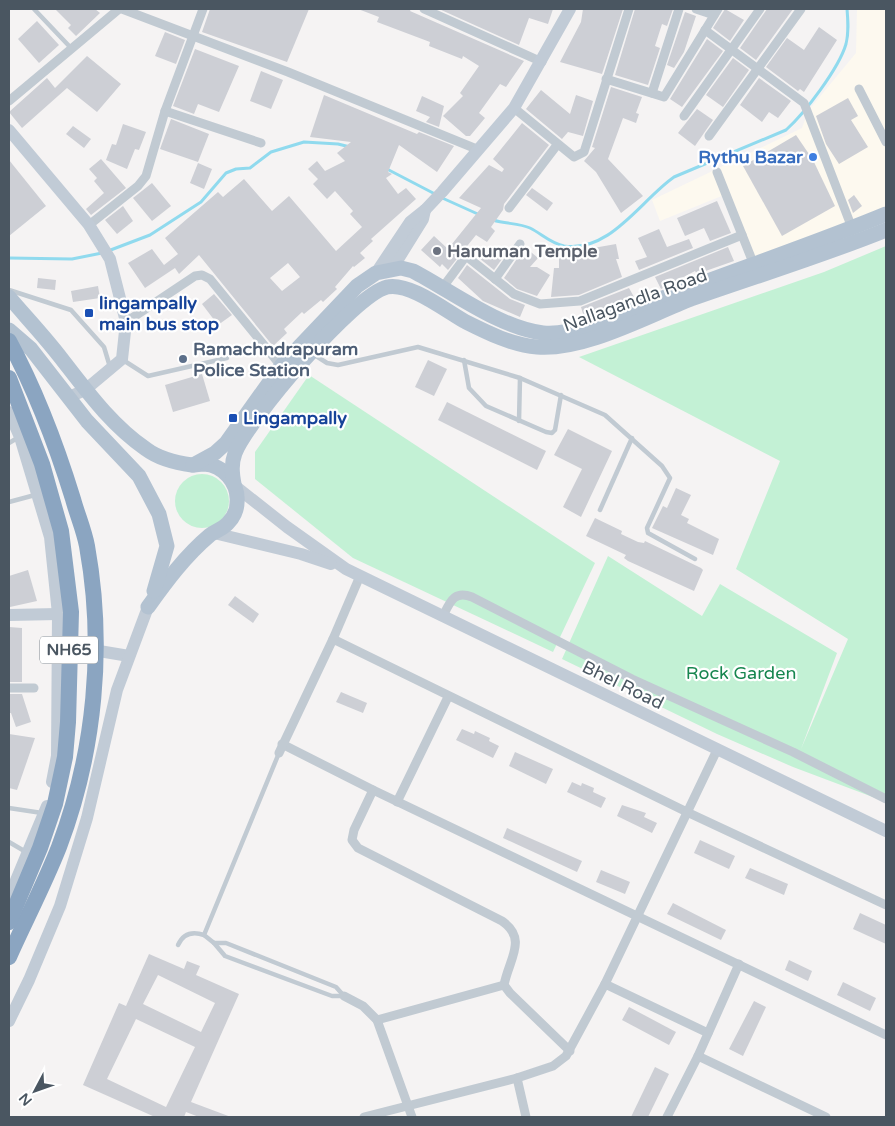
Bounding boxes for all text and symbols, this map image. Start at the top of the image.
place label: Rythu Bazar [698,146,804,168]
marker: Rythu Bazar [807,151,819,163]
place label: Hanuman Temple [447,240,597,262]
marker: Hanuman Temple [431,245,443,257]
street label: Nallagandla Road [560,264,710,336]
place label: lingampally main bus stop [99,292,219,335]
marker: lingampally main bus stop [83,307,95,319]
place label: Ramachndrapuram Police Station [193,338,358,381]
marker: Ramachndrapuram Police Station [177,353,189,365]
place label: Lingampally [243,407,347,429]
marker: Lingampally [227,412,239,424]
road number: NH65 [40,636,98,664]
street label: Bhel Road [579,656,667,714]
park label: Rock Garden [686,662,796,684]
north arrow [10,1066,60,1116]
text: N [15,1089,36,1109]

